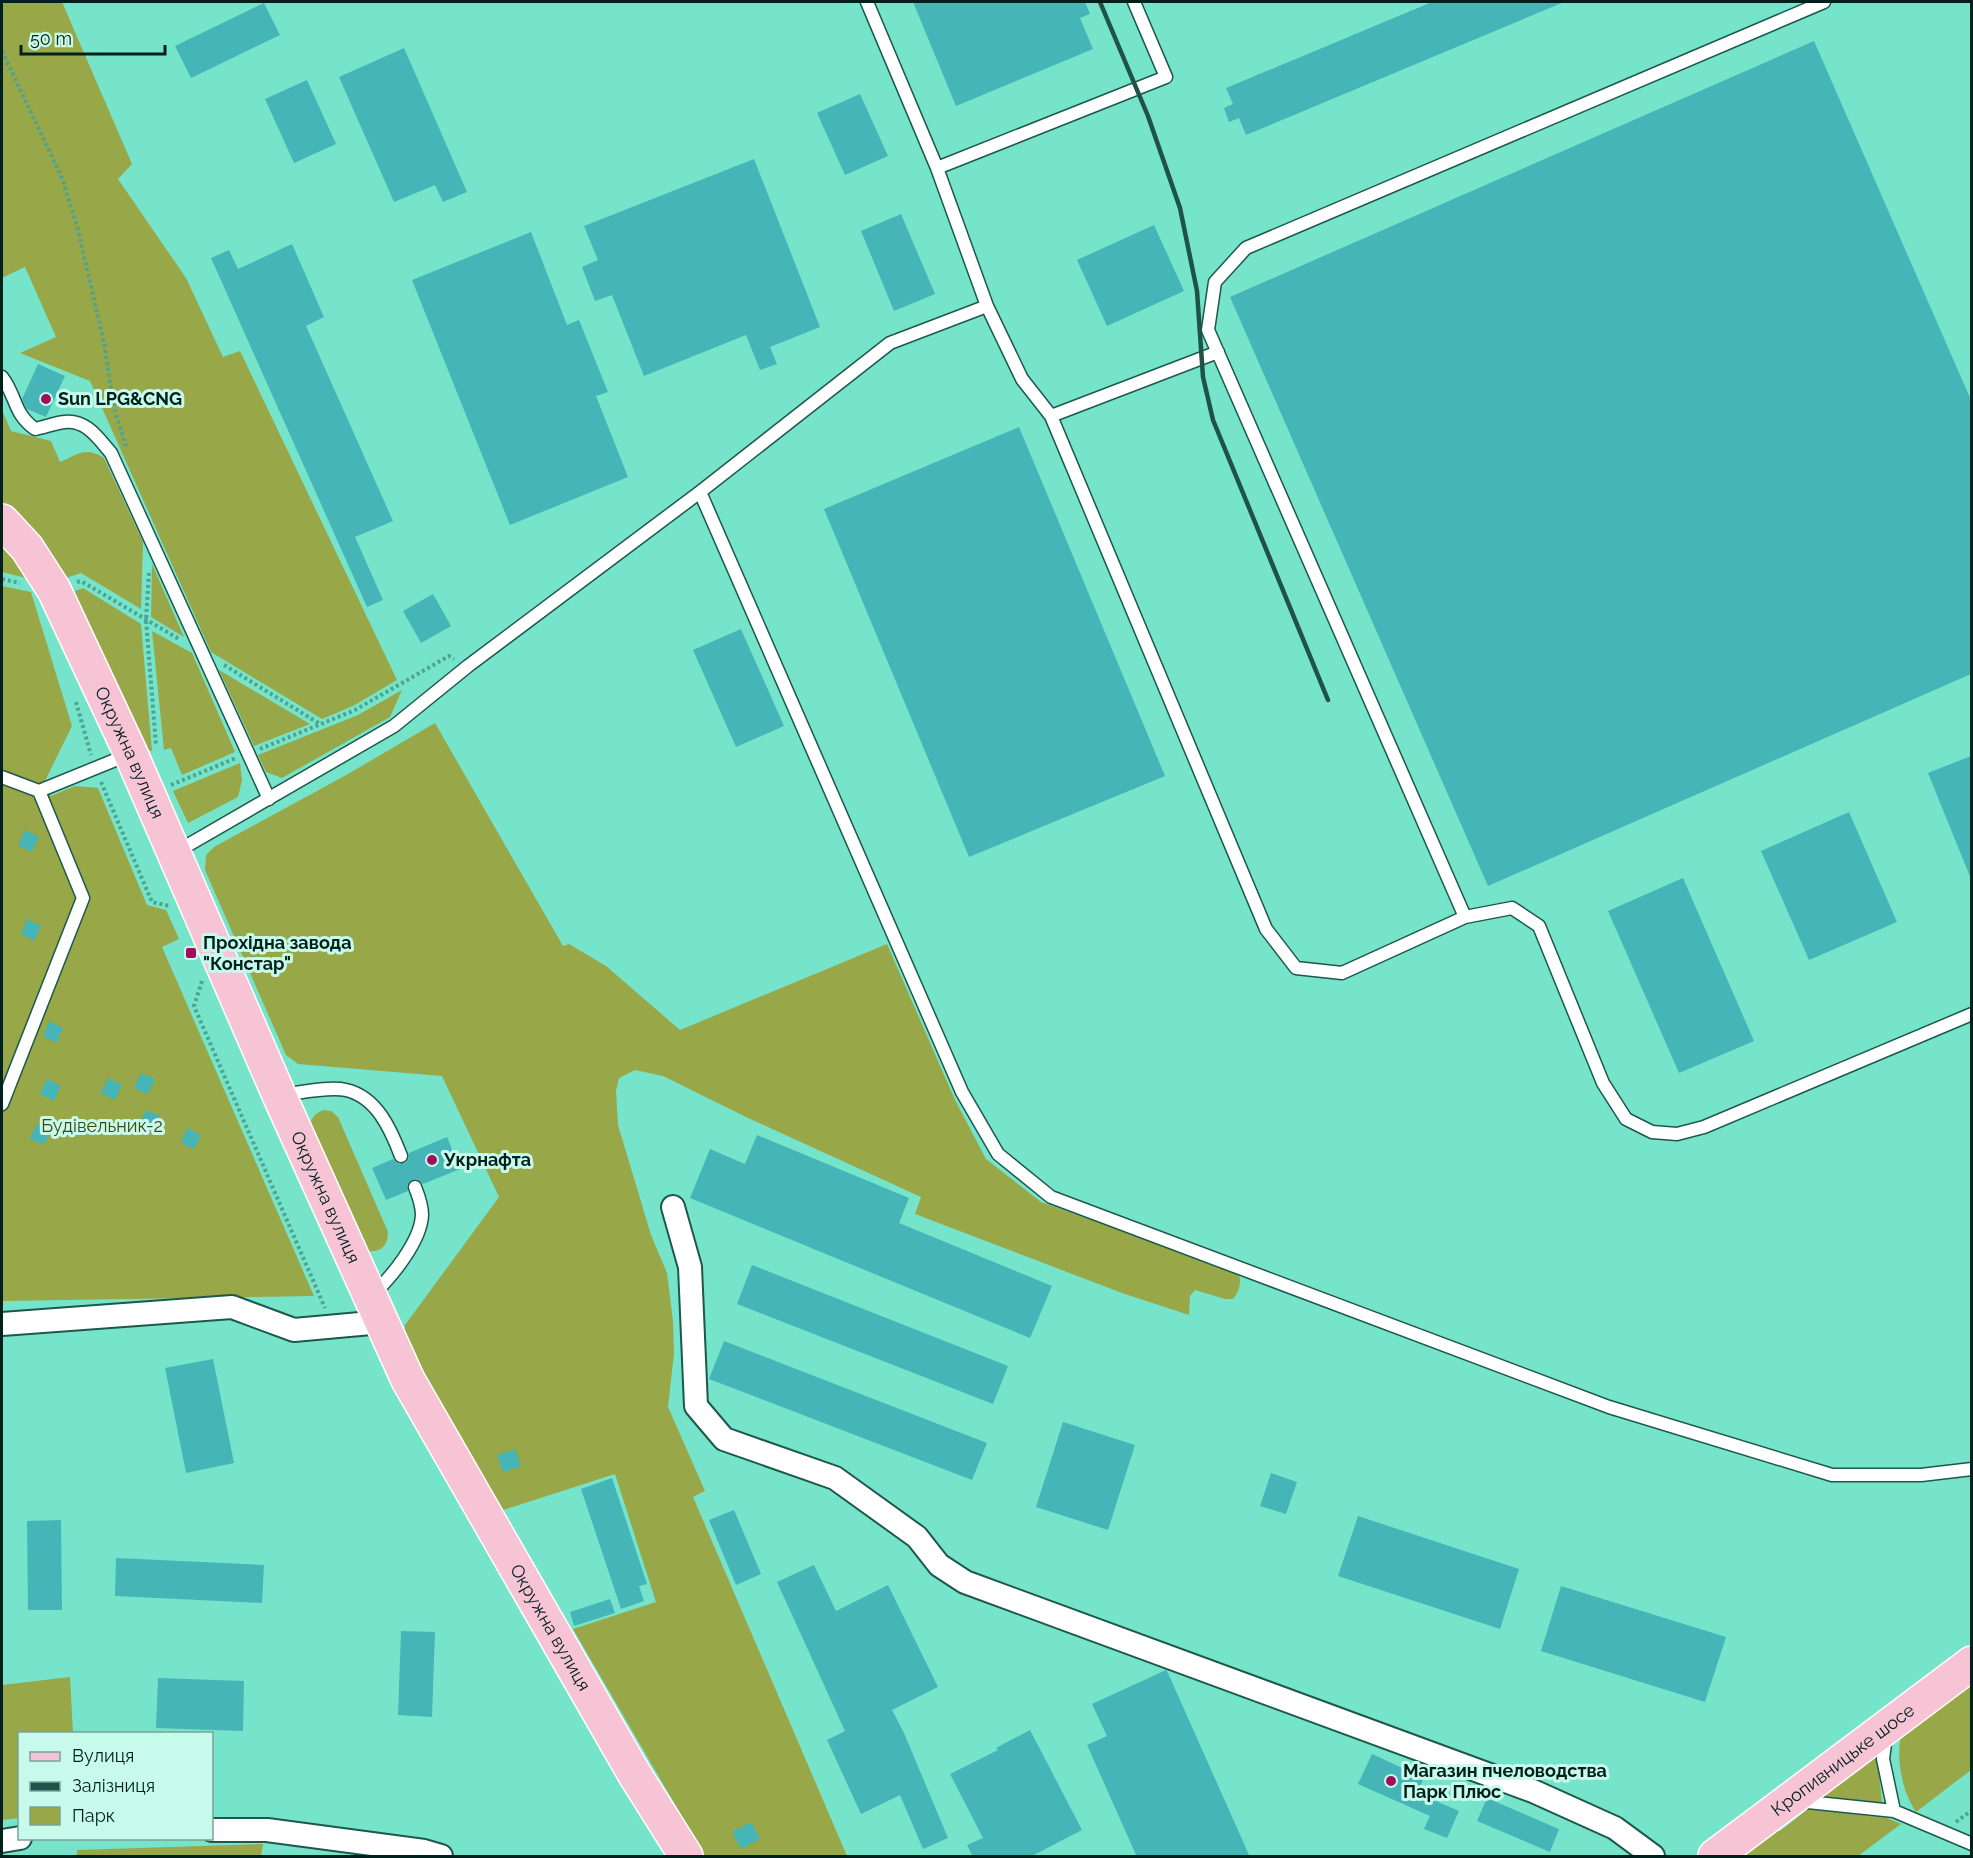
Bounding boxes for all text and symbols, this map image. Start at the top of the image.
scale bar [21,18,165,56]
text: 50 m [30,28,72,49]
place label: Sun LPG&CNG [58,388,182,409]
marker: Sun LPG&CNG [39,392,53,406]
street label: Окружна вулиця [91,683,169,822]
place label: Прохідна завода "Констар" [203,932,352,974]
marker: Прохідна завода "Констар" [184,946,198,960]
park label: Будівельник-2 [41,1115,163,1136]
street label: Окружна вулиця [287,1128,365,1266]
place label: Укрнафта [443,1149,531,1170]
marker: Укрнафта [425,1153,439,1167]
street label: Окружна вулиця [506,1560,595,1694]
street label: Кропивницьке шосе [1767,1699,1919,1820]
legend [18,1732,213,1840]
text: Вулиця [72,1745,134,1766]
place label: Магазин пчеловодства Парк Плюс [1403,1760,1607,1802]
marker: Магазин пчеловодства Парк Плюс [1384,1774,1398,1788]
text: Залізниця [72,1775,155,1796]
text: Парк [72,1805,115,1826]

